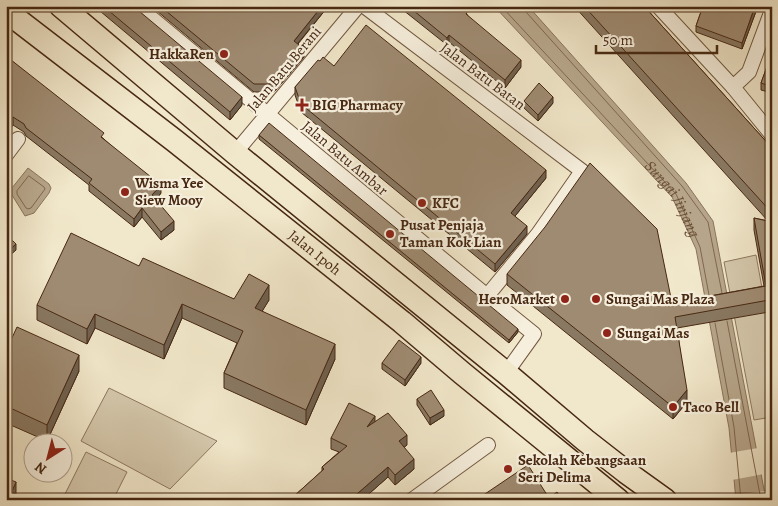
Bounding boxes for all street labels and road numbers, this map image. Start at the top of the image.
street label: Jalan Batu Berani [242,22,326,116]
street label: Jalan Batu Batan [437,38,529,114]
street label: Jalan Batu Ambar [298,116,392,200]
street label: Jalan Ipoh [284,225,345,280]

